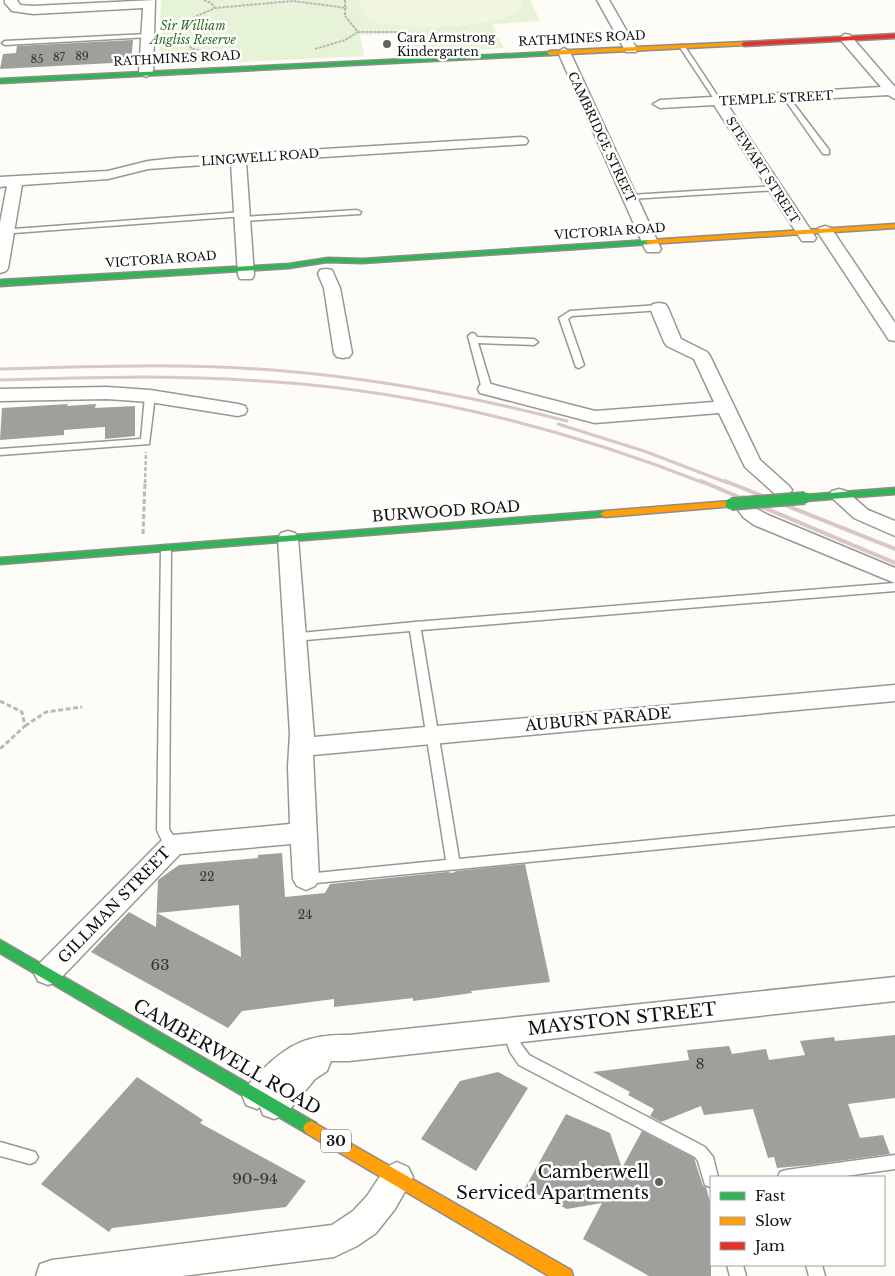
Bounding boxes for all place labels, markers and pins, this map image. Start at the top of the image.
place label: Cara Armstrong Kindergarten [397,30,496,59]
marker: Cara Armstrong Kindergarten [381,38,393,50]
place label: Camberwell Serviced Apartments [456,1161,649,1204]
marker: Camberwell Serviced Apartments [653,1176,665,1188]

